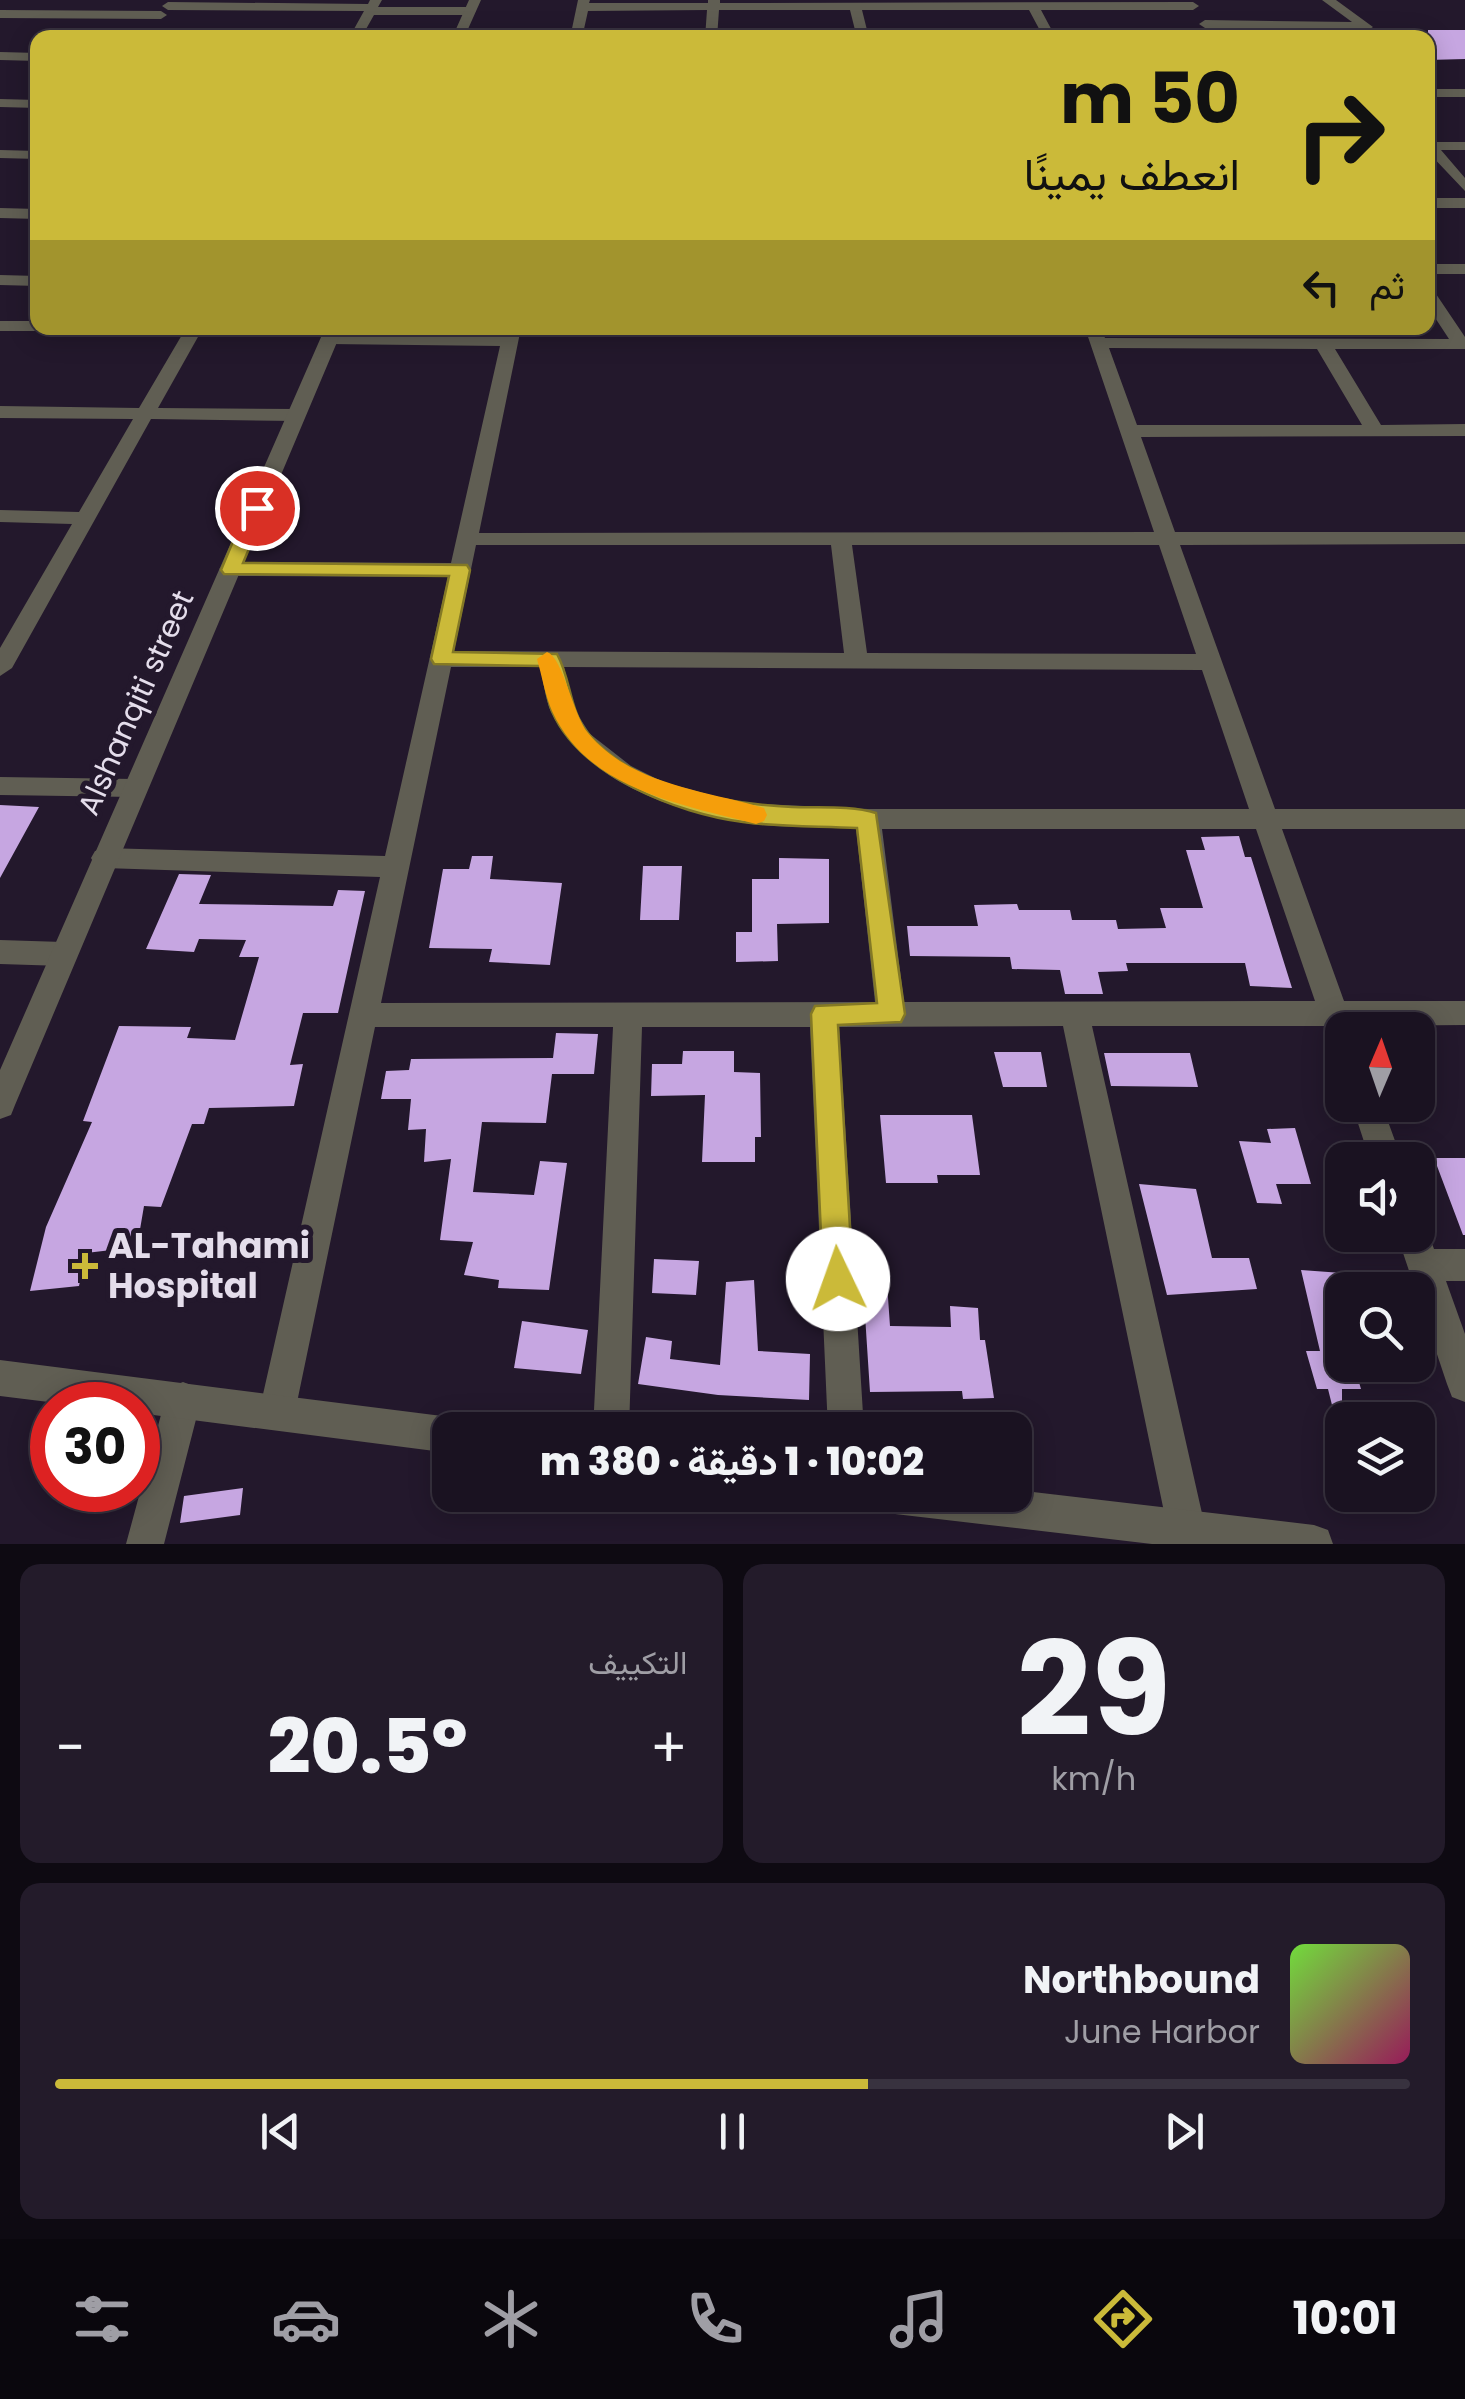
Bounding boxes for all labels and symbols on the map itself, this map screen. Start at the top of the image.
pin [215,466,300,551]
street label: Alshanqiti street [67,584,204,822]
north arrow [1325,1012,1435,1122]
place label: AL-Tahami Hospital [108,1221,310,1310]
position arrow [786,1227,890,1331]
marker: AL-Tahami Hospital [72,1253,98,1279]
speed limit sign: 30 [30,1382,160,1512]

